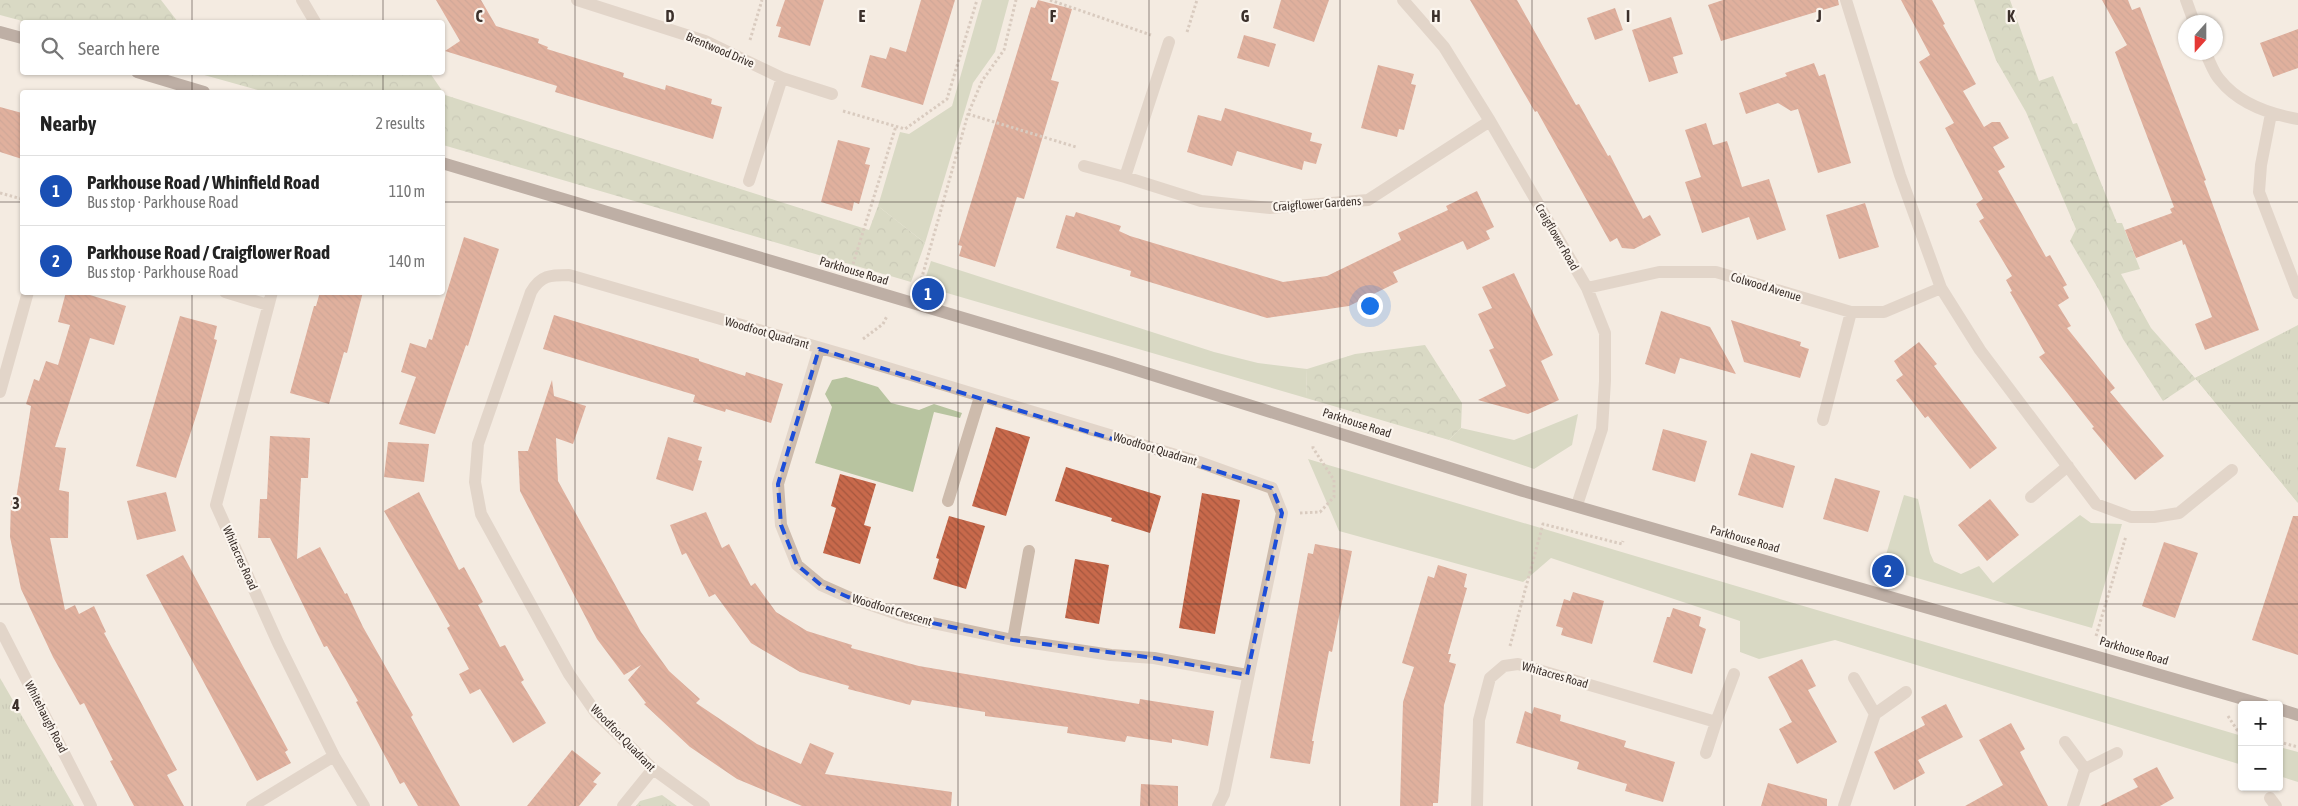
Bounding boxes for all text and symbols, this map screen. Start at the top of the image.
text: C [475,7,483,25]
text: D [666,7,675,25]
text: E [859,7,866,25]
text: F [1050,7,1057,25]
text: G [1241,7,1250,25]
text: H [1431,7,1441,25]
text: I [1626,7,1630,25]
text: J [1815,7,1822,25]
text: K [2007,7,2015,25]
north arrow [2178,15,2223,60]
search box [20,20,445,75]
street label: Brentwood Drive [684,29,756,71]
icon: search [38,34,66,62]
text: Search here [78,37,160,59]
text: Nearby [40,111,96,135]
text: 2 results [375,114,425,132]
text: Parkhouse Road / Whinfield Road [87,171,319,193]
text: 1 [52,182,60,200]
text: 110 m [389,182,425,200]
text: Bus stop · Parkhouse Road [87,193,239,211]
street label: Craigflower Gardens [1272,194,1362,214]
street label: Craigflower Road [1532,201,1582,273]
text: Parkhouse Road / Craigflower Road [87,241,330,263]
text: 2 [52,252,60,270]
text: 140 m [389,252,425,270]
street label: Parkhouse Road [818,254,890,288]
text: Bus stop · Parkhouse Road [87,263,239,281]
street label: Colwood Avenue [1729,270,1803,304]
pin: 1 [912,275,944,313]
your location [1357,293,1383,319]
street label: Woodfoot Quadrant [723,314,811,352]
street label: Parkhouse Road [1321,405,1393,441]
street label: Woodfoot Quadrant [1111,430,1199,469]
text: 3 [12,494,20,512]
street label: Parkhouse Road [1709,522,1781,556]
street label: Whitacres Road [220,524,260,592]
pin: 2 [1872,552,1904,590]
street label: Woodfoot Crescent [850,591,934,629]
street label: Parkhouse Road [2098,634,2170,668]
street label: Whitacres Road [1520,659,1590,691]
street label: Whitehaugh Road [22,679,70,755]
text: 4 [11,696,20,714]
map controls [2238,701,2283,791]
button: + [2238,701,2283,746]
street label: Woodfoot Quadrant [588,702,659,775]
button: − [2238,746,2283,791]

